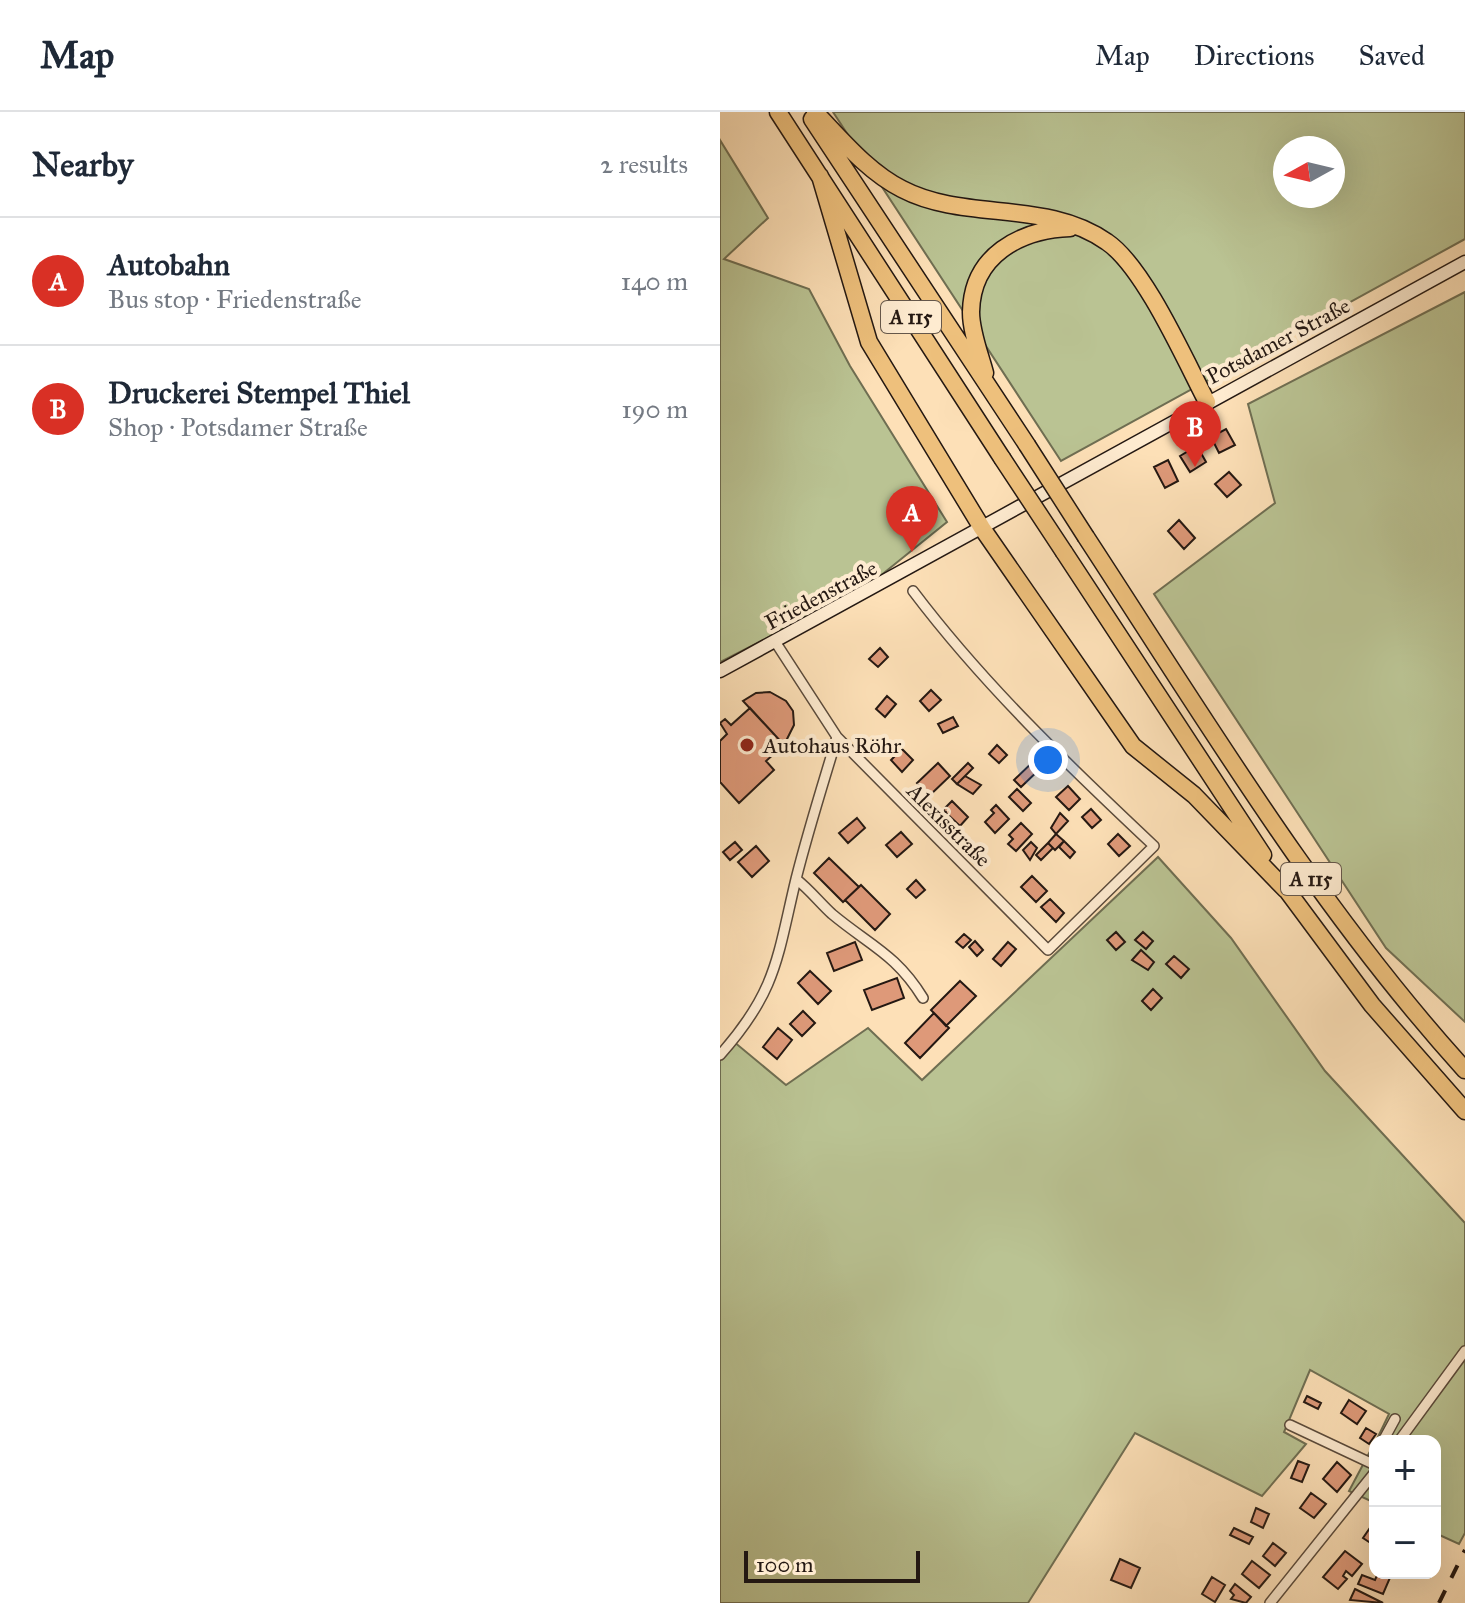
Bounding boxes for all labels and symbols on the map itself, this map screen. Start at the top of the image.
north arrow [1273,136,1345,208]
street label: Potsdamer Straße [1202,292,1354,390]
road number: A 115 [881,301,941,333]
pin: B [1169,401,1221,467]
pin: A [886,486,938,552]
street label: Friedenstraße [760,554,882,636]
place label: Autohaus Röhr [762,732,902,759]
marker: Autohaus Röhr [738,736,756,754]
your location [1028,740,1068,780]
street label: Alexisstraße [901,777,997,873]
road number: A 115 [1281,863,1341,895]
scale bar [744,1547,920,1583]

